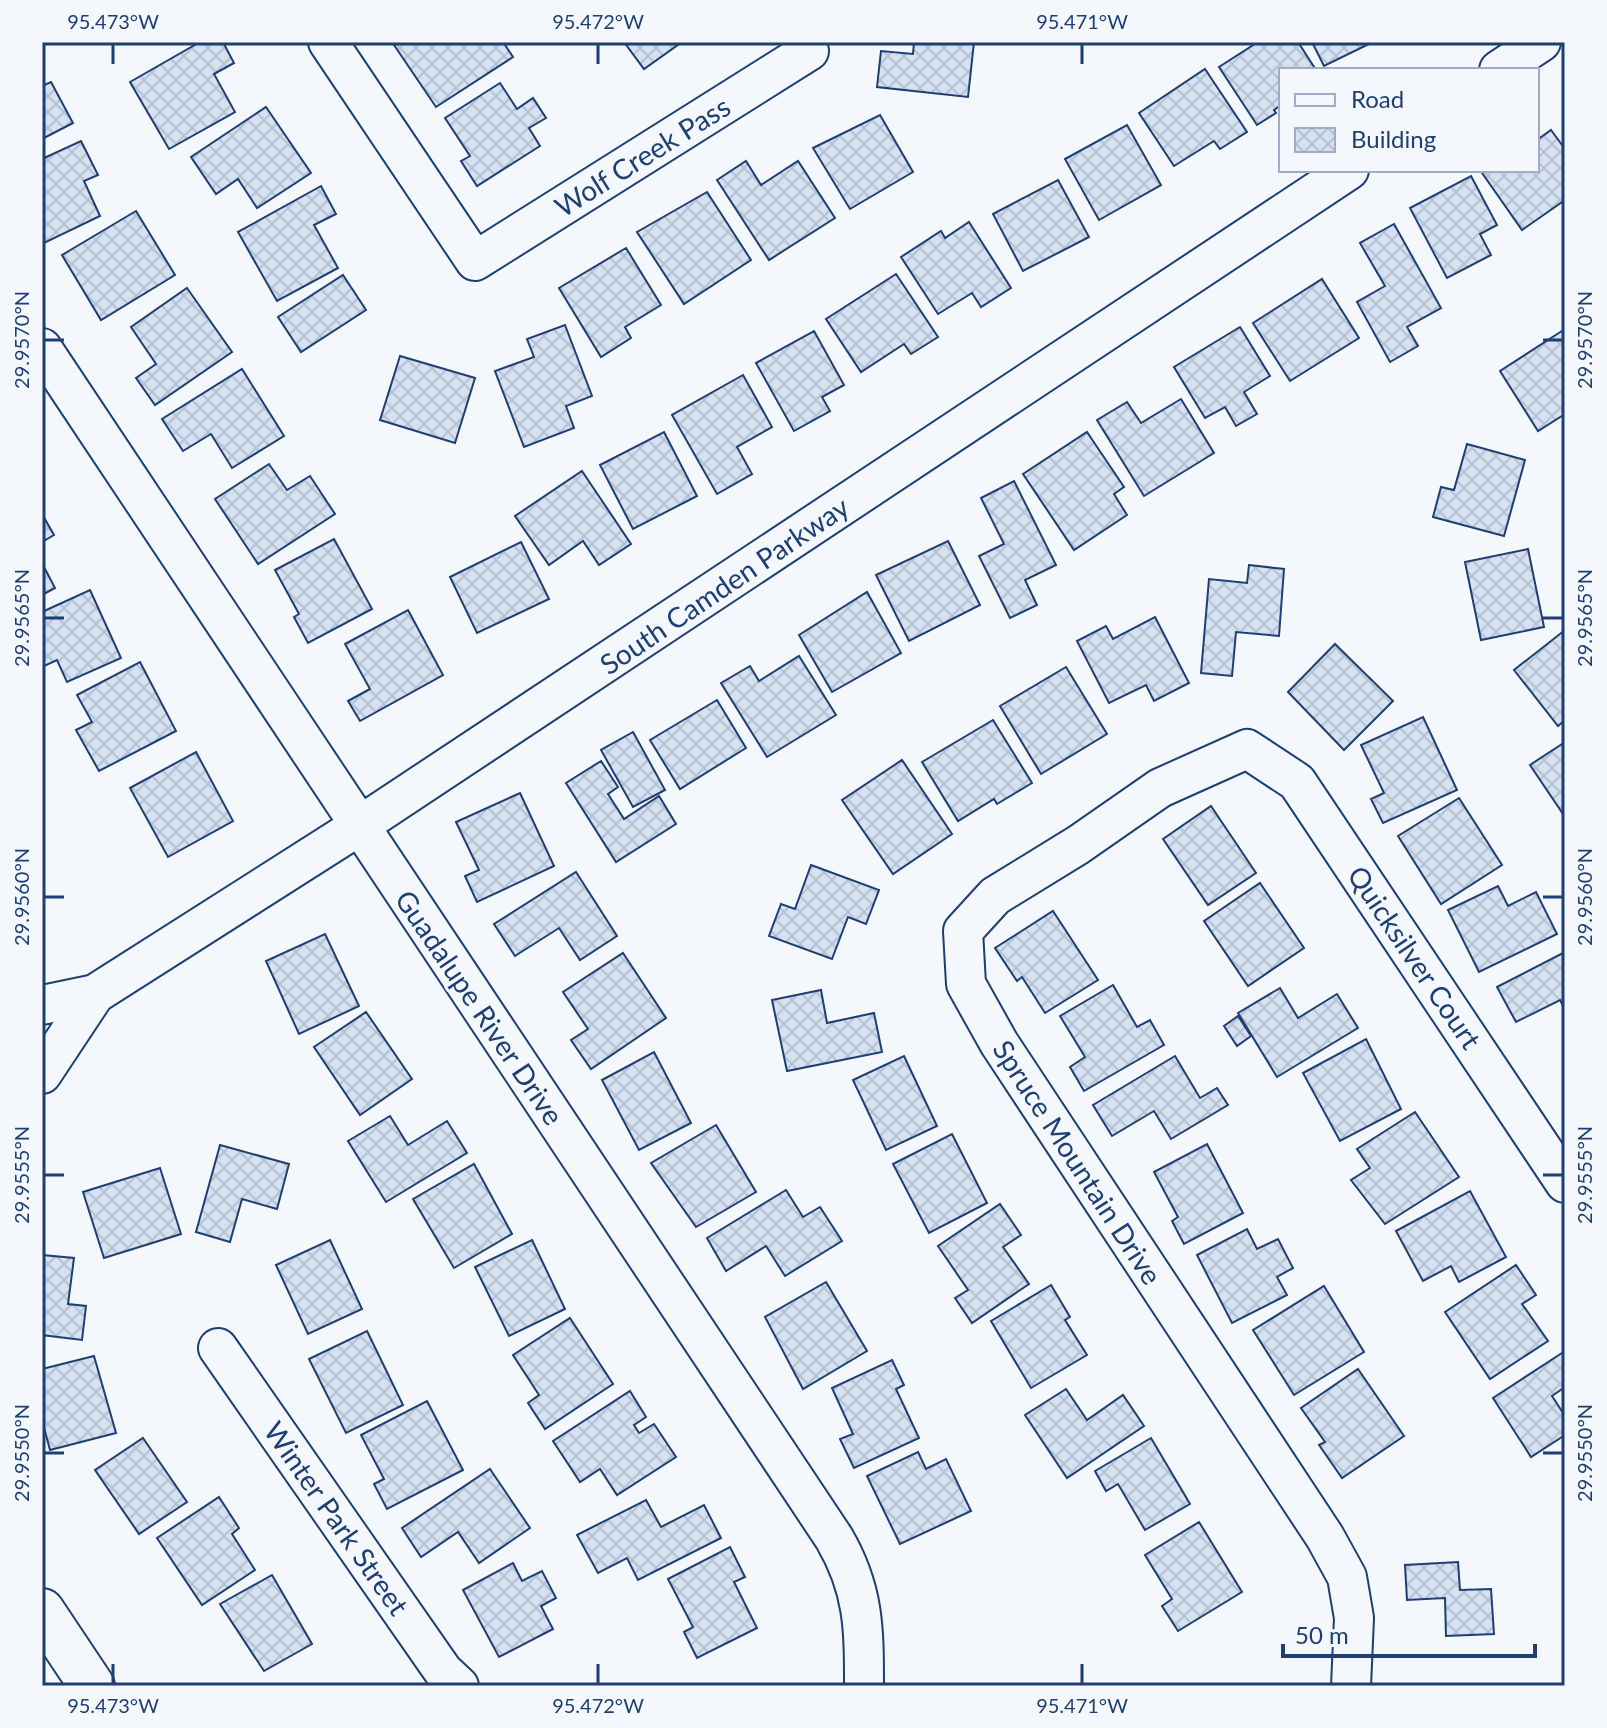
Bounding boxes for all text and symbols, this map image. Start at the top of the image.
text: 95.473°W [67,9,159,33]
text: 95.472°W [552,9,644,33]
text: 95.471°W [1036,9,1128,33]
legend [1279,68,1539,172]
text: Road [1351,84,1404,113]
street label: Wolf Creek Pass [548,89,736,223]
text: Building [1351,124,1436,153]
text: 29.9570°N [9,291,33,389]
text: 29.9570°N [1572,291,1596,389]
street label: South Camden Parkway [593,489,855,681]
text: 29.9565°N [9,569,33,667]
text: 29.9565°N [1572,569,1596,667]
text: 29.9560°N [9,848,33,946]
text: 29.9560°N [1572,848,1596,946]
street label: Quicksilver Court [1341,859,1489,1055]
street label: Guadalupe River Drive [389,883,571,1131]
street label: Spruce Mountain Drive [986,1034,1170,1290]
text: 29.9555°N [9,1126,33,1224]
text: 29.9555°N [1572,1126,1596,1224]
text: 29.9550°N [9,1404,33,1502]
text: 29.9550°N [1572,1404,1596,1502]
street label: Winter Park Street [258,1415,416,1621]
scale bar [1283,1608,1535,1658]
text: 50 m [1295,1620,1349,1649]
text: 95.473°W [67,1693,159,1717]
text: 95.472°W [552,1693,644,1717]
text: 95.471°W [1036,1693,1128,1717]

